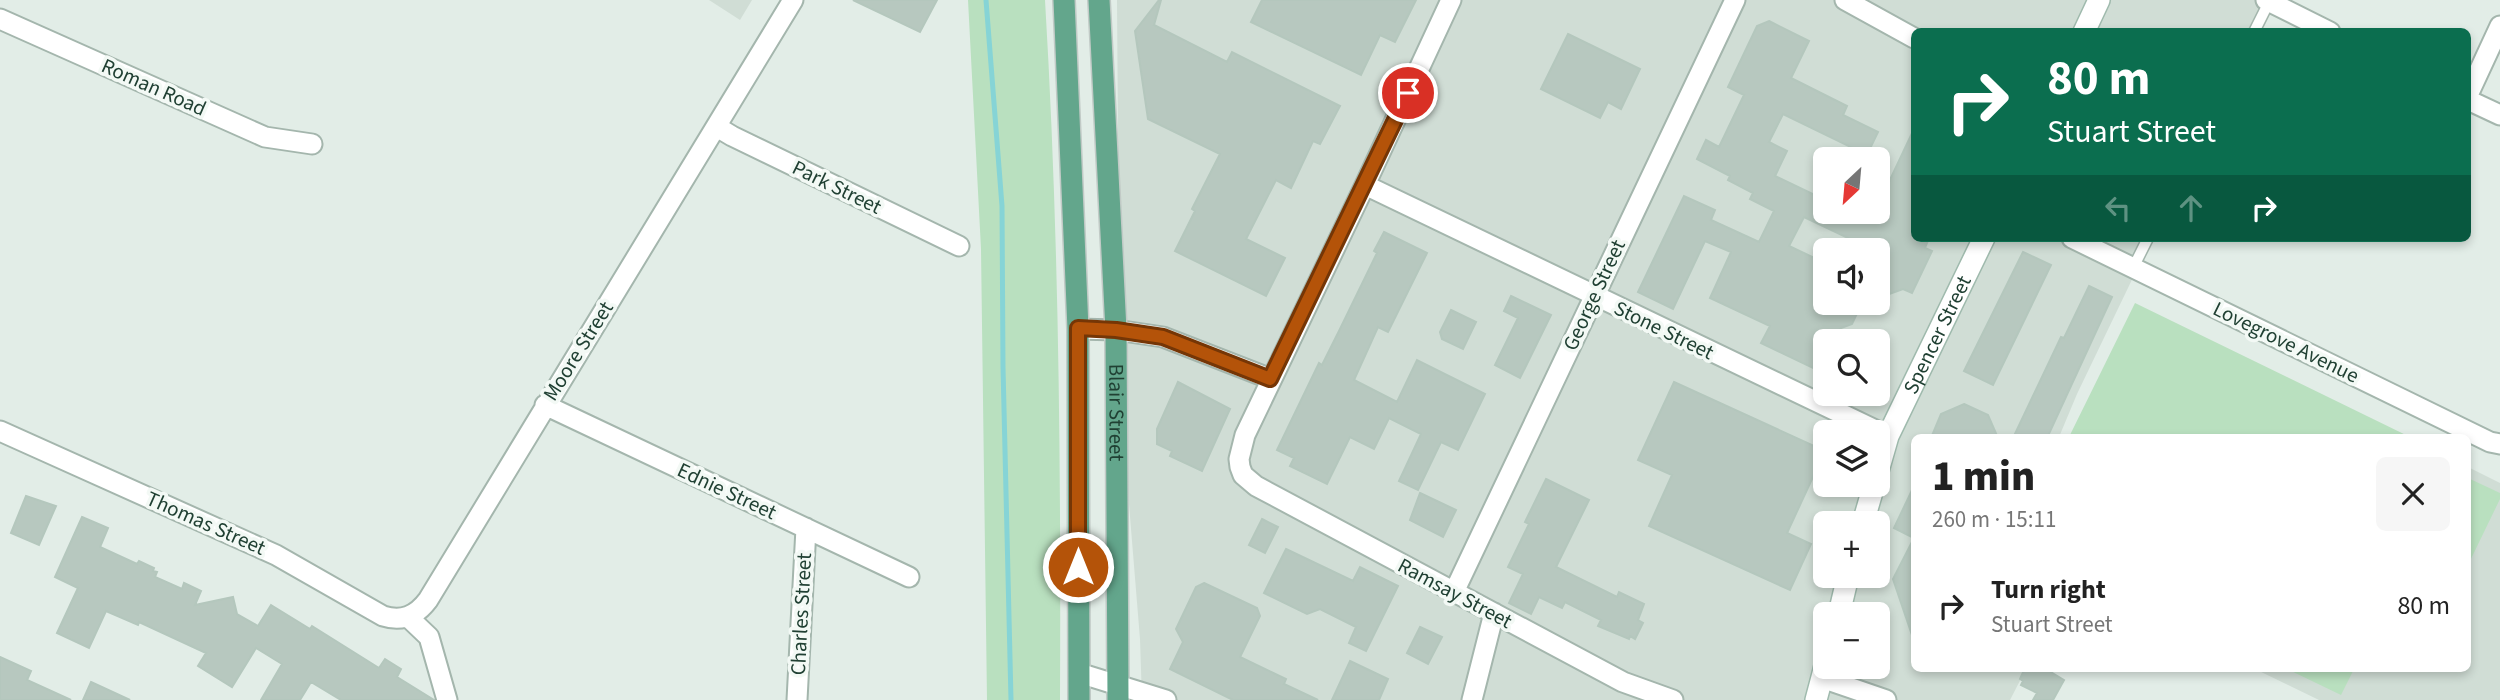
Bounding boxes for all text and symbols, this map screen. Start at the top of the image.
text: 80 m [2047,44,2151,114]
street label: Roman Road [97,51,211,123]
icon: right [1932,56,2023,147]
pin [1378,63,1438,123]
icon: arrive [1389,74,1427,112]
text: Stuart Street [2047,109,2216,155]
north arrow [1813,147,1890,224]
map controls [1813,147,1890,679]
street label: Park Street [787,152,887,222]
icon: left [2099,189,2137,227]
icon: ahead [2172,189,2210,227]
icon: right [2245,189,2283,227]
street label: George Street [1555,235,1633,355]
button: sound [1813,238,1890,315]
street label: Spencer Street [1896,270,1979,399]
street label: Stone Street [1609,293,1719,367]
street label: Lovegrove Avenue [2208,294,2364,390]
street label: Moore Street [536,295,620,407]
button: search [1813,329,1890,406]
street label: Blair Street [1101,364,1132,461]
button: layers [1813,420,1890,497]
text: 1 min [1932,447,2035,507]
street label: Ednie Street [672,455,782,527]
button: close [2376,457,2450,531]
street label: Thomas Street [142,483,270,563]
text: 260 m · 15:11 [1932,503,2056,536]
button: + [1813,511,1890,588]
position arrow [1041,530,1115,604]
street label: Ramsay Street [1392,550,1518,636]
street label: Charles Street [783,552,819,676]
text: Turn right [1991,571,2106,608]
icon: right [1932,587,1970,625]
text: 80 m [2397,587,2450,624]
button: − [1813,602,1890,679]
text: Stuart Street [1991,608,2113,641]

